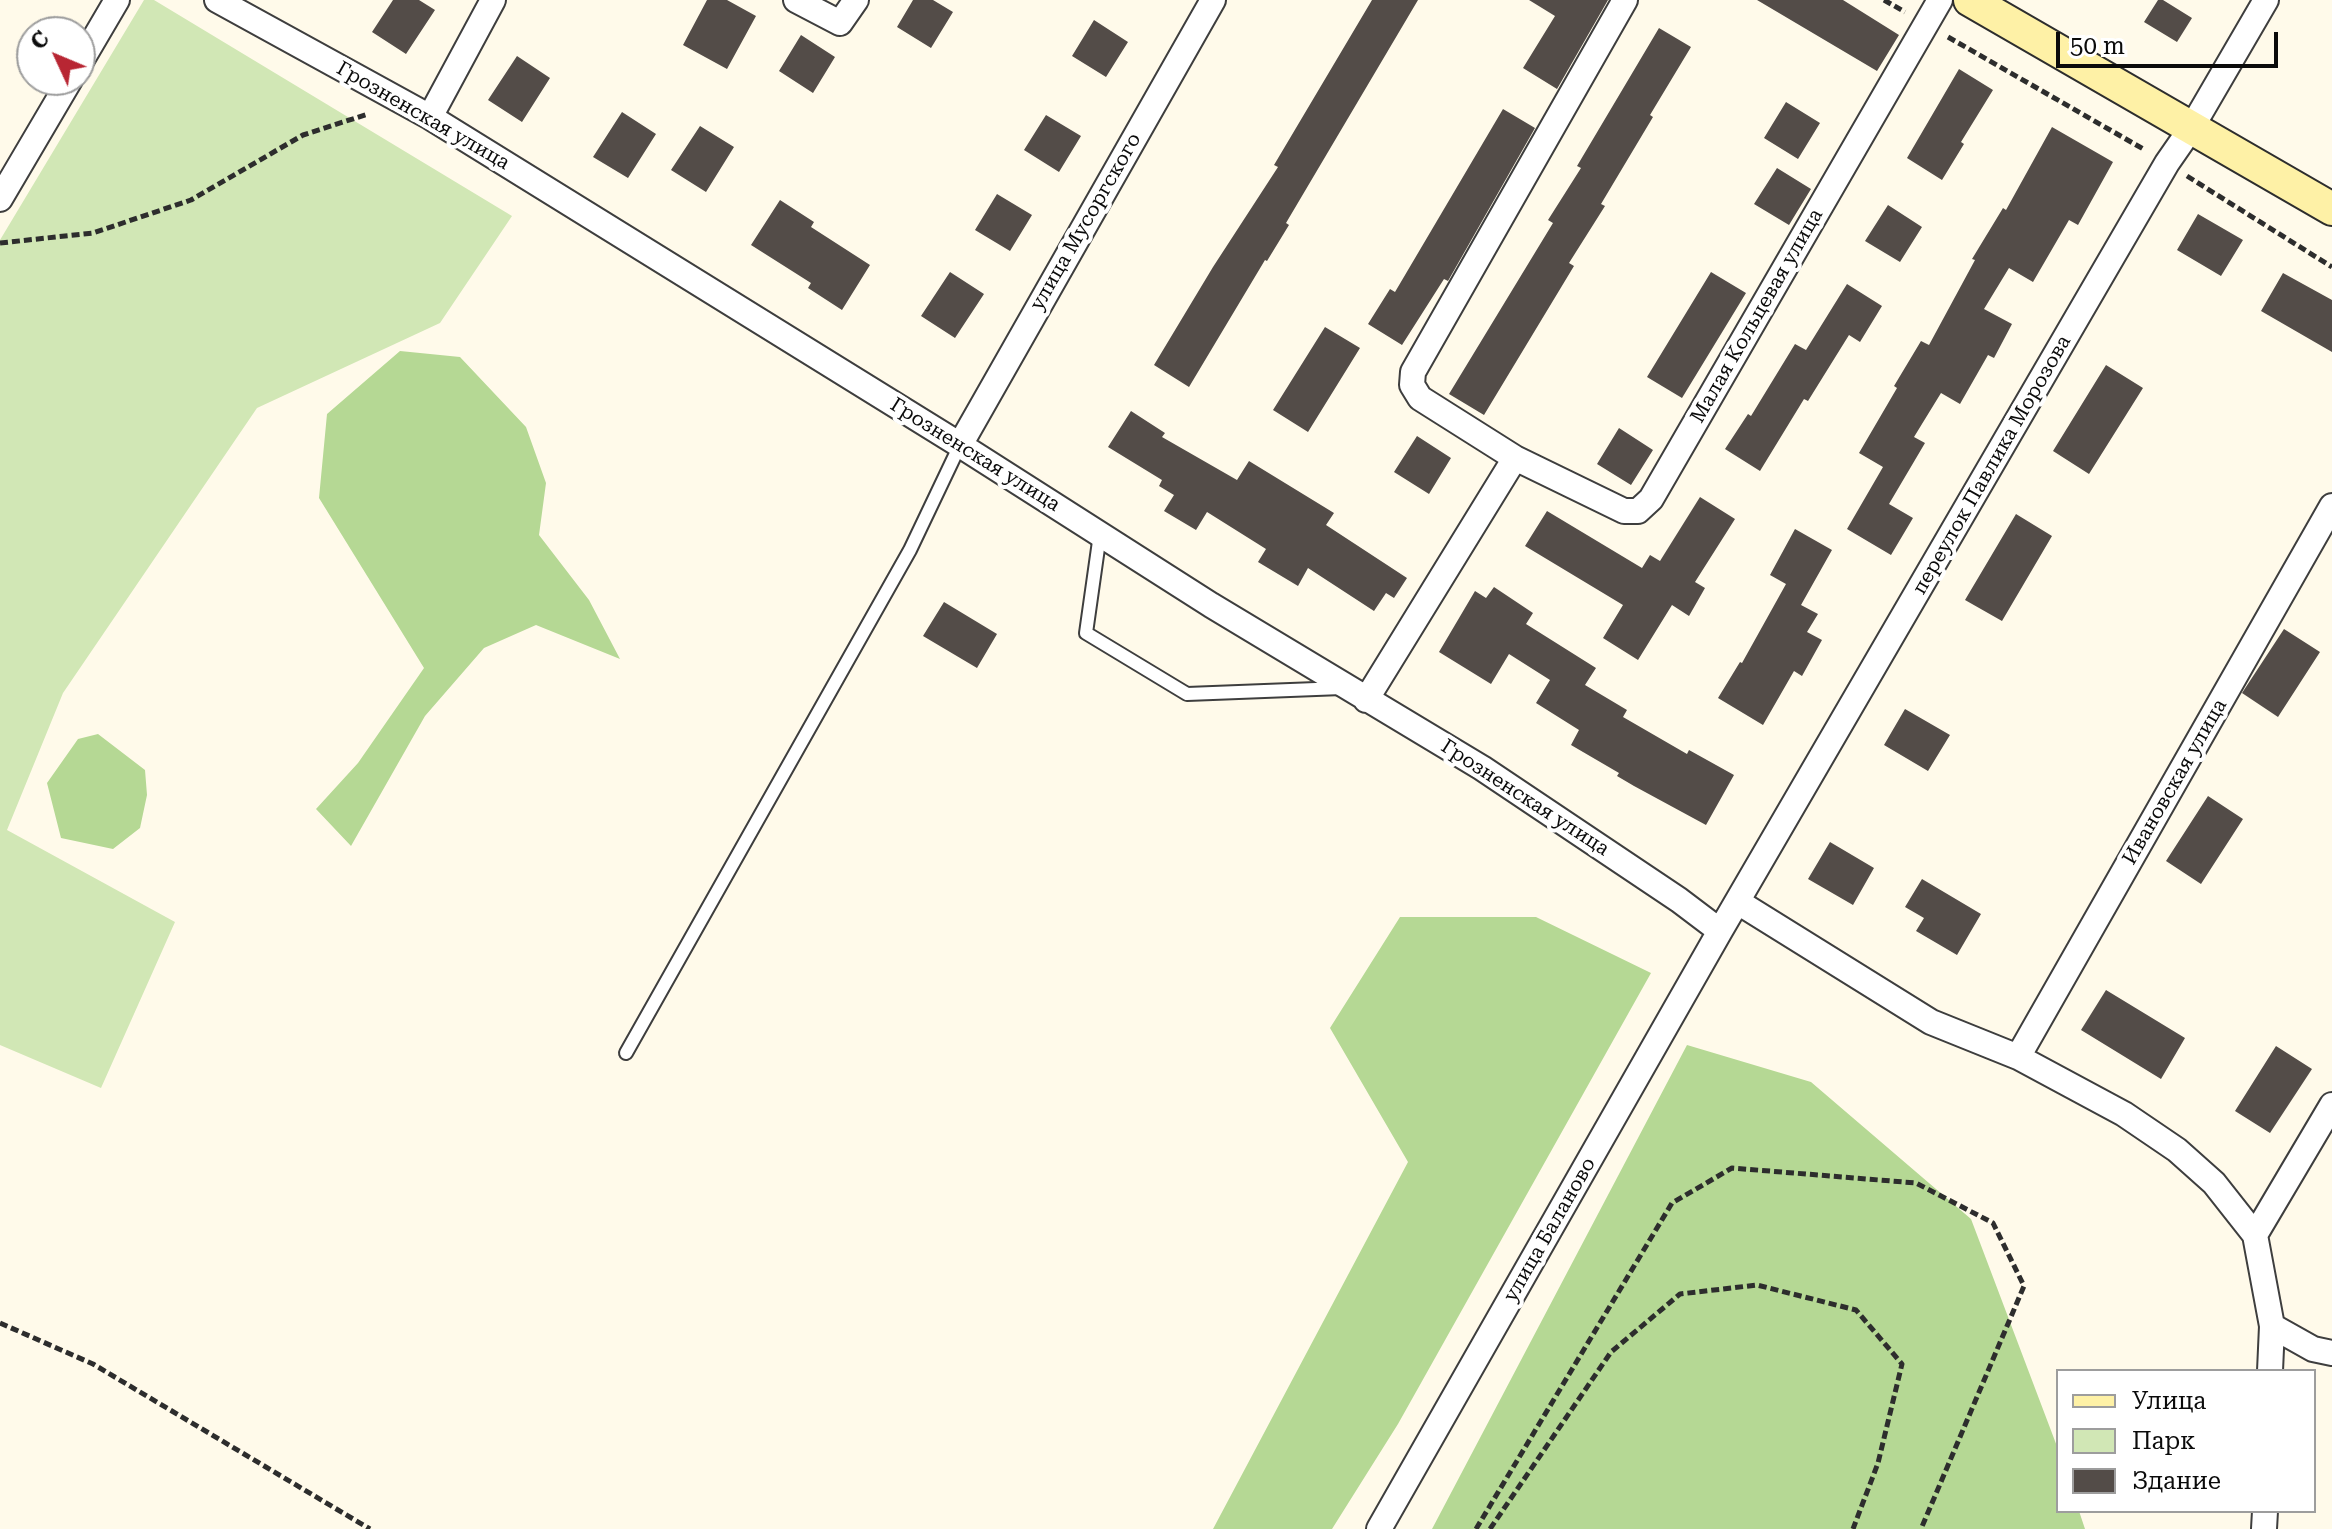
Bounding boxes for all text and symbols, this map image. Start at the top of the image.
north arrow [16,16,96,96]
scale bar [2060,16,2282,66]
text: С [25,26,54,55]
text: 50 m [2070,32,2125,60]
street label: Грозненская улица [332,57,514,175]
street label: улица Мусоргского [1025,129,1147,315]
street label: Малая Кольцевая улица [1686,205,1828,427]
street label: переулок Павлика Морозова [1908,331,2076,599]
street label: Грозненская улица [886,393,1064,517]
street label: Ивановская улица [2118,695,2232,869]
street label: Грозненская улица [1436,735,1614,861]
street label: улица Баланово [1499,1154,1601,1306]
legend [2056,1369,2316,1513]
text: Улица [2132,1387,2206,1415]
text: Парк [2132,1427,2195,1455]
text: Здание [2132,1467,2221,1495]

